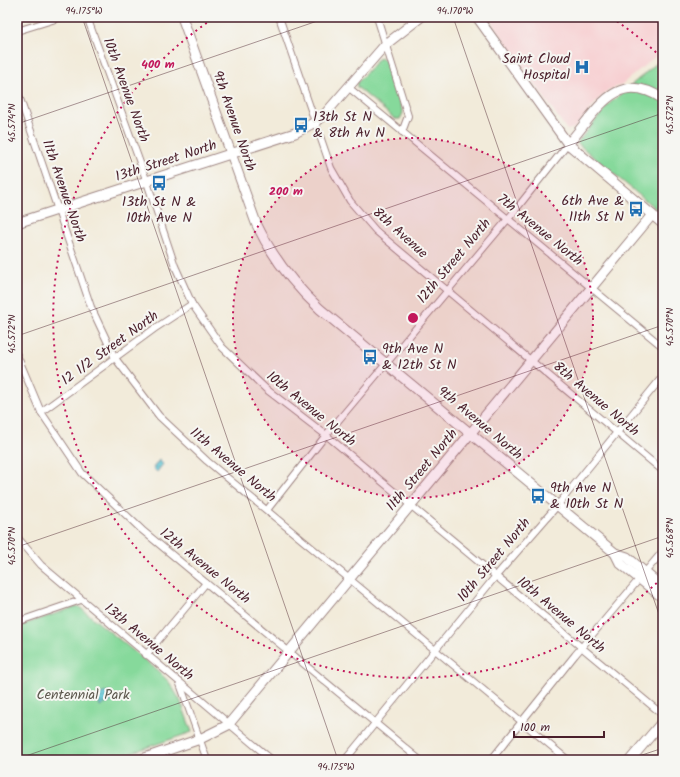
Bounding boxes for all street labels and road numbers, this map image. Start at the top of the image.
street label: 10th Avenue North [97,34,155,146]
street label: 9th Avenue North [206,68,262,174]
street label: 13th Street North [112,134,220,188]
street label: 11th Avenue North [36,137,92,245]
street label: 7th Avenue North [492,188,588,272]
street label: 8th Avenue [367,202,433,264]
street label: 12th Street North [412,213,496,309]
street label: 12 1/2 Street North [57,305,163,391]
street label: 8th Avenue North [548,356,644,442]
street label: 10th Avenue North [261,366,361,452]
street label: 9th Avenue North [432,381,528,465]
street label: 11th Avenue North [185,422,281,508]
street label: 11th Street North [381,424,463,516]
street label: 10th Street North [452,513,536,607]
street label: 12th Avenue North [155,522,255,610]
street label: 10th Avenue North [512,571,610,659]
street label: 13th Avenue North [99,598,199,686]

